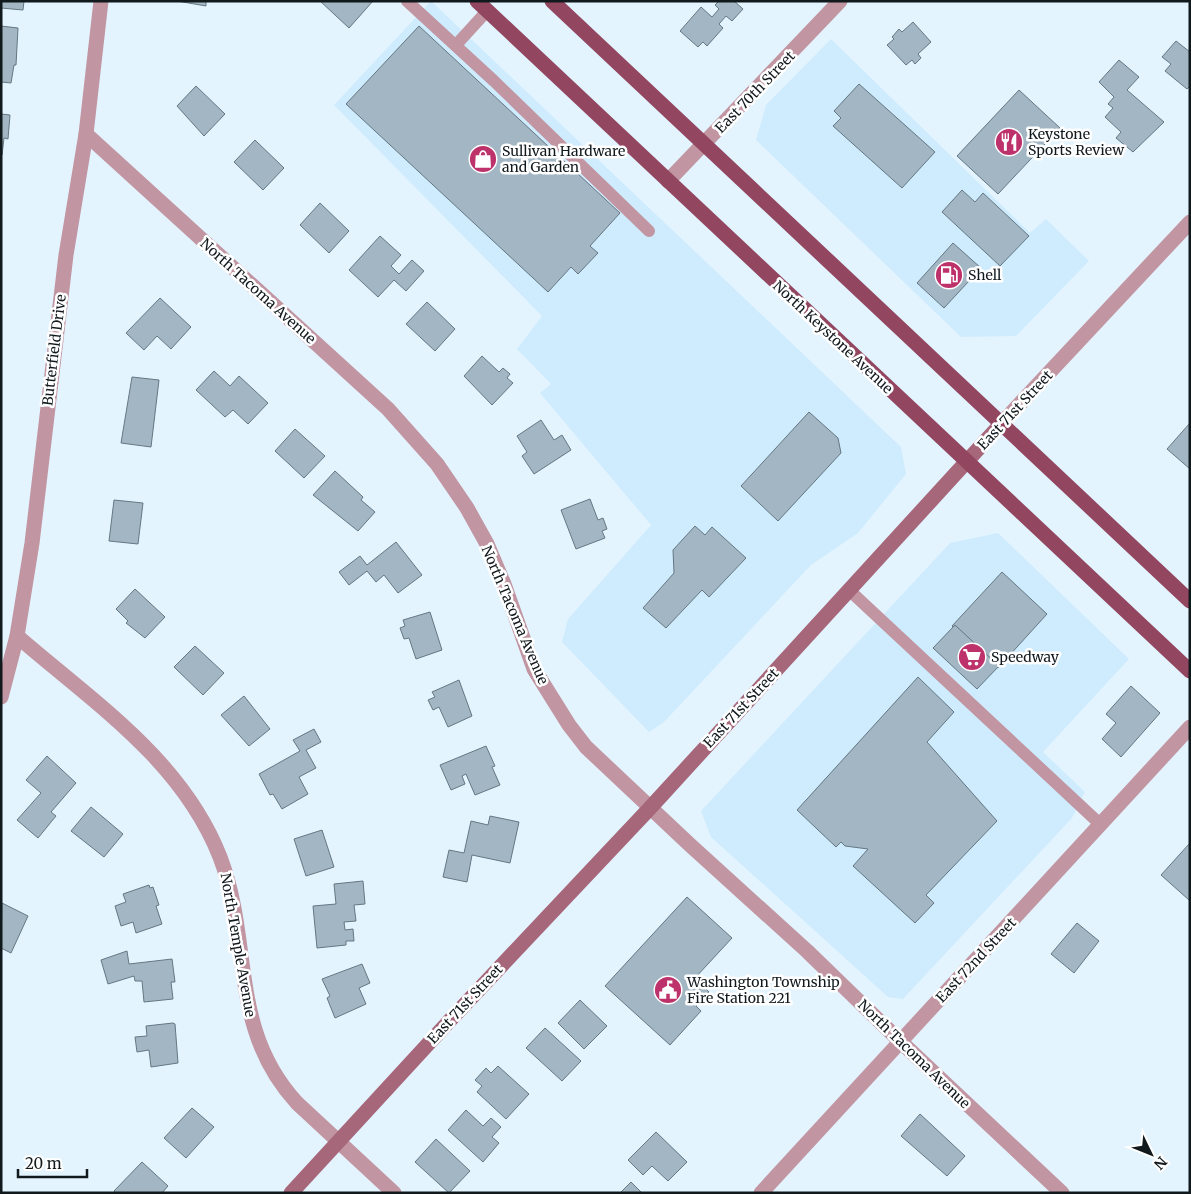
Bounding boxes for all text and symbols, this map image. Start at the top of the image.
street label: East 70th Street [711,47,799,137]
place label: Keystone Sports Review [1028,125,1124,159]
restaurant icon: Keystone Sports Review [994,127,1024,157]
place label: Sullivan Hardware and Garden [502,142,625,176]
shop icon: Sullivan Hardware and Garden [468,144,498,174]
street label: North Tacoma Avenue [197,234,319,348]
fuel station icon: Shell [934,260,964,290]
place label: Shell [968,266,1002,284]
street label: North Keystone Avenue [769,277,897,397]
street label: Butterfield Drive [38,293,70,407]
street label: East 71st Street [974,366,1057,454]
street label: North Tacoma Avenue [478,543,552,687]
supermarket icon: Speedway [957,642,987,672]
place label: Speedway [991,648,1060,666]
street label: East 71st Street [700,664,783,752]
street label: North Temple Avenue [216,872,260,1018]
street label: East 72nd Street [932,913,1020,1006]
street label: East 71st Street [424,960,507,1048]
place label: Washington Township Fire Station 221 [686,973,840,1007]
public building icon: Washington Township Fire Station 221 [653,975,683,1005]
street label: North Tacoma Avenue [854,996,974,1112]
north arrow [1126,1129,1176,1179]
scale bar [18,1146,86,1178]
text: N [1150,1153,1171,1173]
text: 20 m [25,1154,62,1173]

